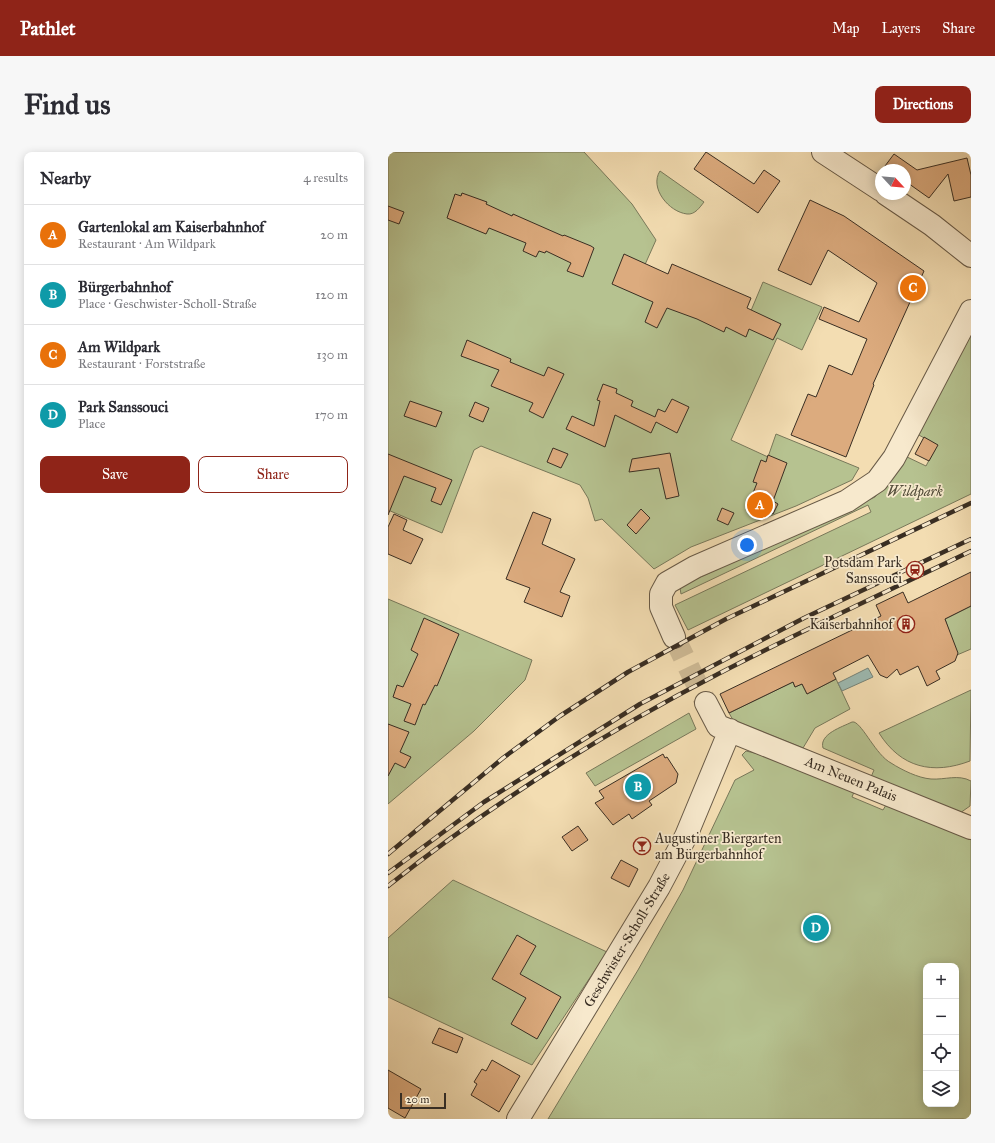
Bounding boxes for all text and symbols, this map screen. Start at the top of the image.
text: Pathlet [20,17,76,40]
text: Map [832,20,860,37]
text: Layers [882,20,920,37]
text: Share [942,20,975,37]
button: Directions [875,86,971,123]
text: Find us [24,87,110,122]
north arrow [875,164,911,200]
text: Nearby [40,168,91,189]
text: 4 results [303,170,348,186]
text: Gartenlokal am Kaiserbahnhof [78,218,264,236]
text: A [49,227,57,243]
text: 20 m [320,227,348,243]
text: Restaurant · Am Wildpark [78,236,216,252]
pin: C [900,273,926,303]
text: Bürgerbahnhof [78,278,171,296]
text: B [49,287,57,303]
text: 120 m [315,287,348,303]
text: Place · Geschwister-Scholl-Straße [78,296,257,312]
text: Am Wildpark [78,338,160,356]
text: C [49,347,57,363]
text: 130 m [316,347,348,363]
text: Restaurant · Forststraße [78,356,206,372]
text: Park Sanssouci [78,398,169,416]
text: D [48,407,58,423]
text: 170 m [315,407,348,423]
text: Place [78,416,105,432]
button: Save [40,456,190,493]
button: Share [198,456,348,493]
park label: Wildpark [887,483,943,501]
pin: A [747,490,773,520]
your location [737,535,757,555]
place label: Potsdam Park Sanssouci [824,554,902,587]
station icon: Potsdam Park Sanssouci [905,560,925,580]
building icon: Kaiserbahnhof [896,614,916,634]
place label: Kaiserbahnhof [809,616,895,633]
street label: Am Neuen Palais [802,752,900,805]
pin: B [625,772,651,802]
place label: Augustiner Biergarten am Bürgerbahnhof [654,830,782,863]
bar icon: Augustiner Biergarten am Bürgerbahnhof [632,836,652,856]
street label: Geschwister-Scholl-Straße [580,869,674,1010]
pin: D [803,913,829,943]
map controls [923,963,959,1107]
button: + [923,963,959,999]
button: − [923,999,959,1035]
button: locate [923,1035,959,1071]
button: layers [923,1071,959,1107]
scale bar [400,1091,446,1110]
text: 20 m [406,1093,429,1106]

